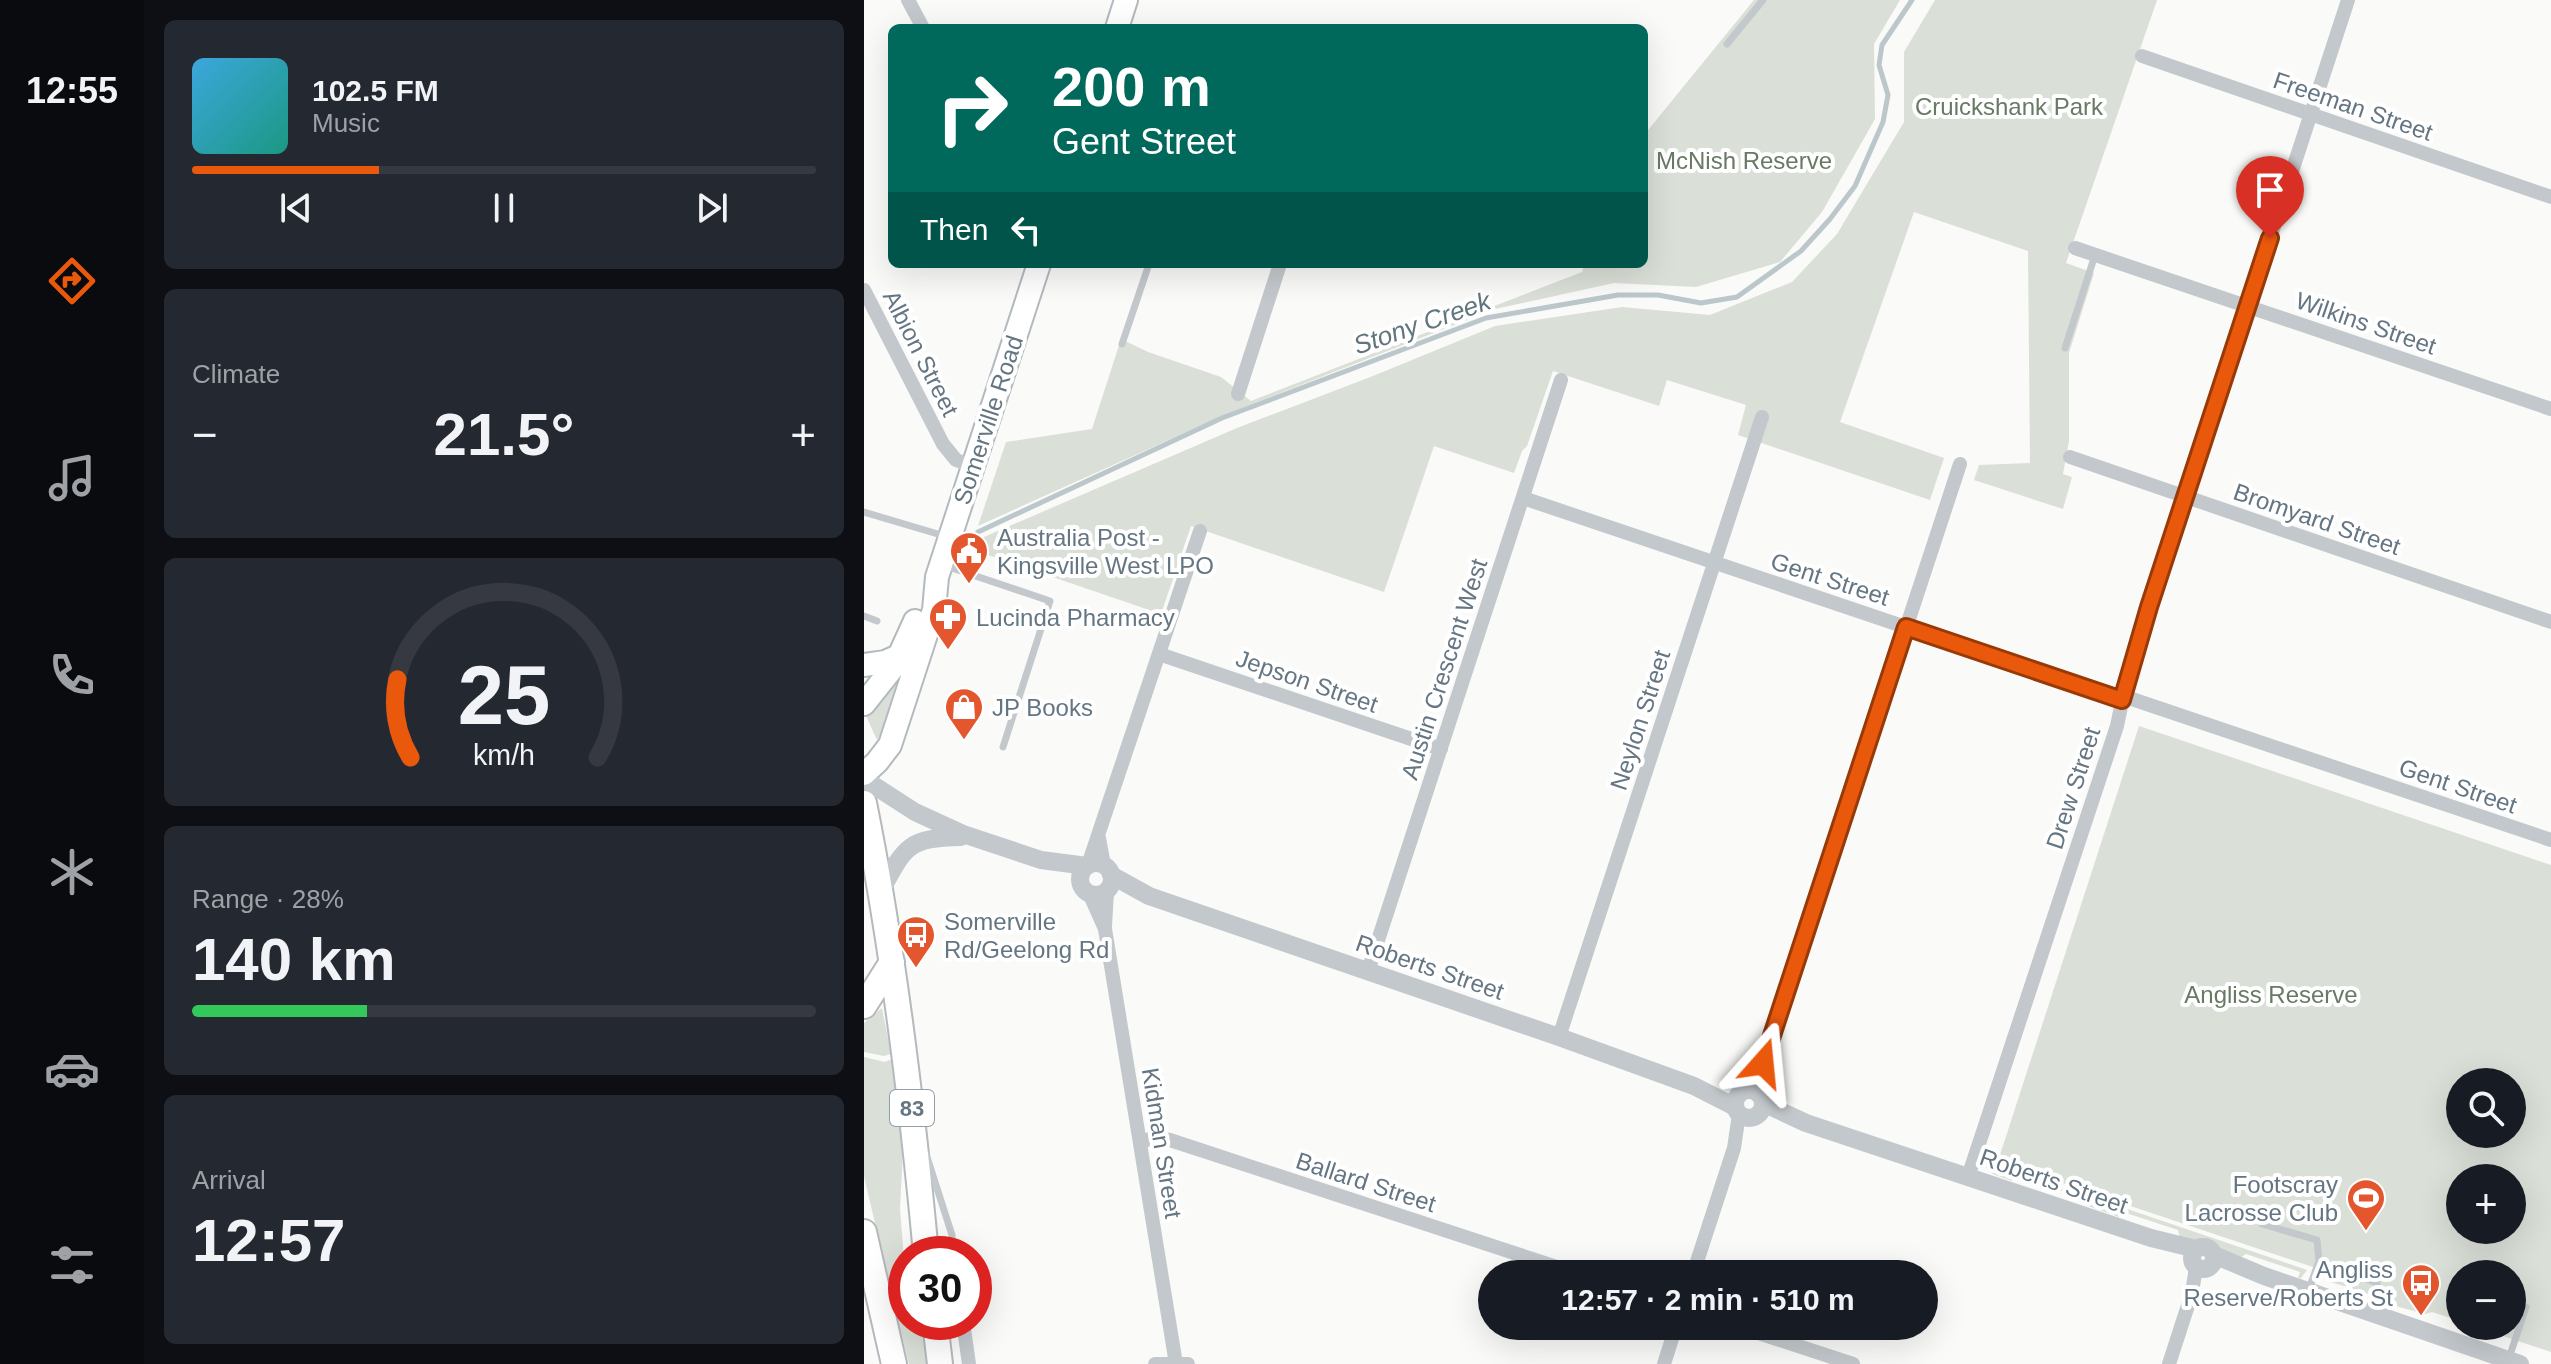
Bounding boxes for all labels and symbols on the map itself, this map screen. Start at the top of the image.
street label: Freeman Street [2270,66,2437,146]
park label: Cruickshank Park [1915,93,2104,120]
park label: McNish Reserve [1656,147,1832,174]
pin [2236,156,2304,238]
water label: Stony Creek [1349,285,1496,360]
street label: Albion Street [878,286,964,421]
street label: Wilkins Street [2292,286,2440,360]
street label: Somerville Road [948,332,1028,508]
street label: Bromyard Street [2230,478,2404,560]
place label: Australia Post - Kingsville West LPO [997,524,1214,579]
public building icon: Australia Post - Kingsville West LPO [948,530,990,585]
street label: Gent Street [1767,547,1893,611]
street label: Austin Crescent West [1396,555,1493,783]
pharmacy icon: Lucinda Pharmacy [927,596,969,651]
place label: Lucinda Pharmacy [976,604,1175,631]
street label: Jepson Street [1233,644,1382,718]
street label: Neylon Street [1605,646,1675,793]
shop icon: JP Books [943,686,985,741]
place label: JP Books [992,694,1093,721]
street label: Drew Street [2041,723,2106,852]
street label: Gent Street [2396,753,2521,819]
place label: Somerville Rd/Geelong Rd [944,908,1109,963]
bus stop icon: Somerville Rd/Geelong Rd [895,914,937,969]
street label: Roberts Street [1352,929,1508,1005]
park label: Angliss Reserve [2184,981,2358,1008]
position arrow [1721,1021,1805,1105]
street label: Kidman Street [1137,1066,1187,1221]
road number: 83 [890,1090,934,1126]
street label: Roberts Street [1976,1143,2132,1219]
street label: Ballard Street [1293,1147,1440,1217]
place label: Footscray Lacrosse Club [2185,1171,2338,1226]
sports icon: Footscray Lacrosse Club [2345,1177,2387,1232]
speed limit sign: 30 [888,1236,992,1340]
place label: Angliss Reserve/Roberts St [2184,1256,2393,1311]
bus stop icon: Angliss Reserve/Roberts St [2400,1262,2442,1317]

